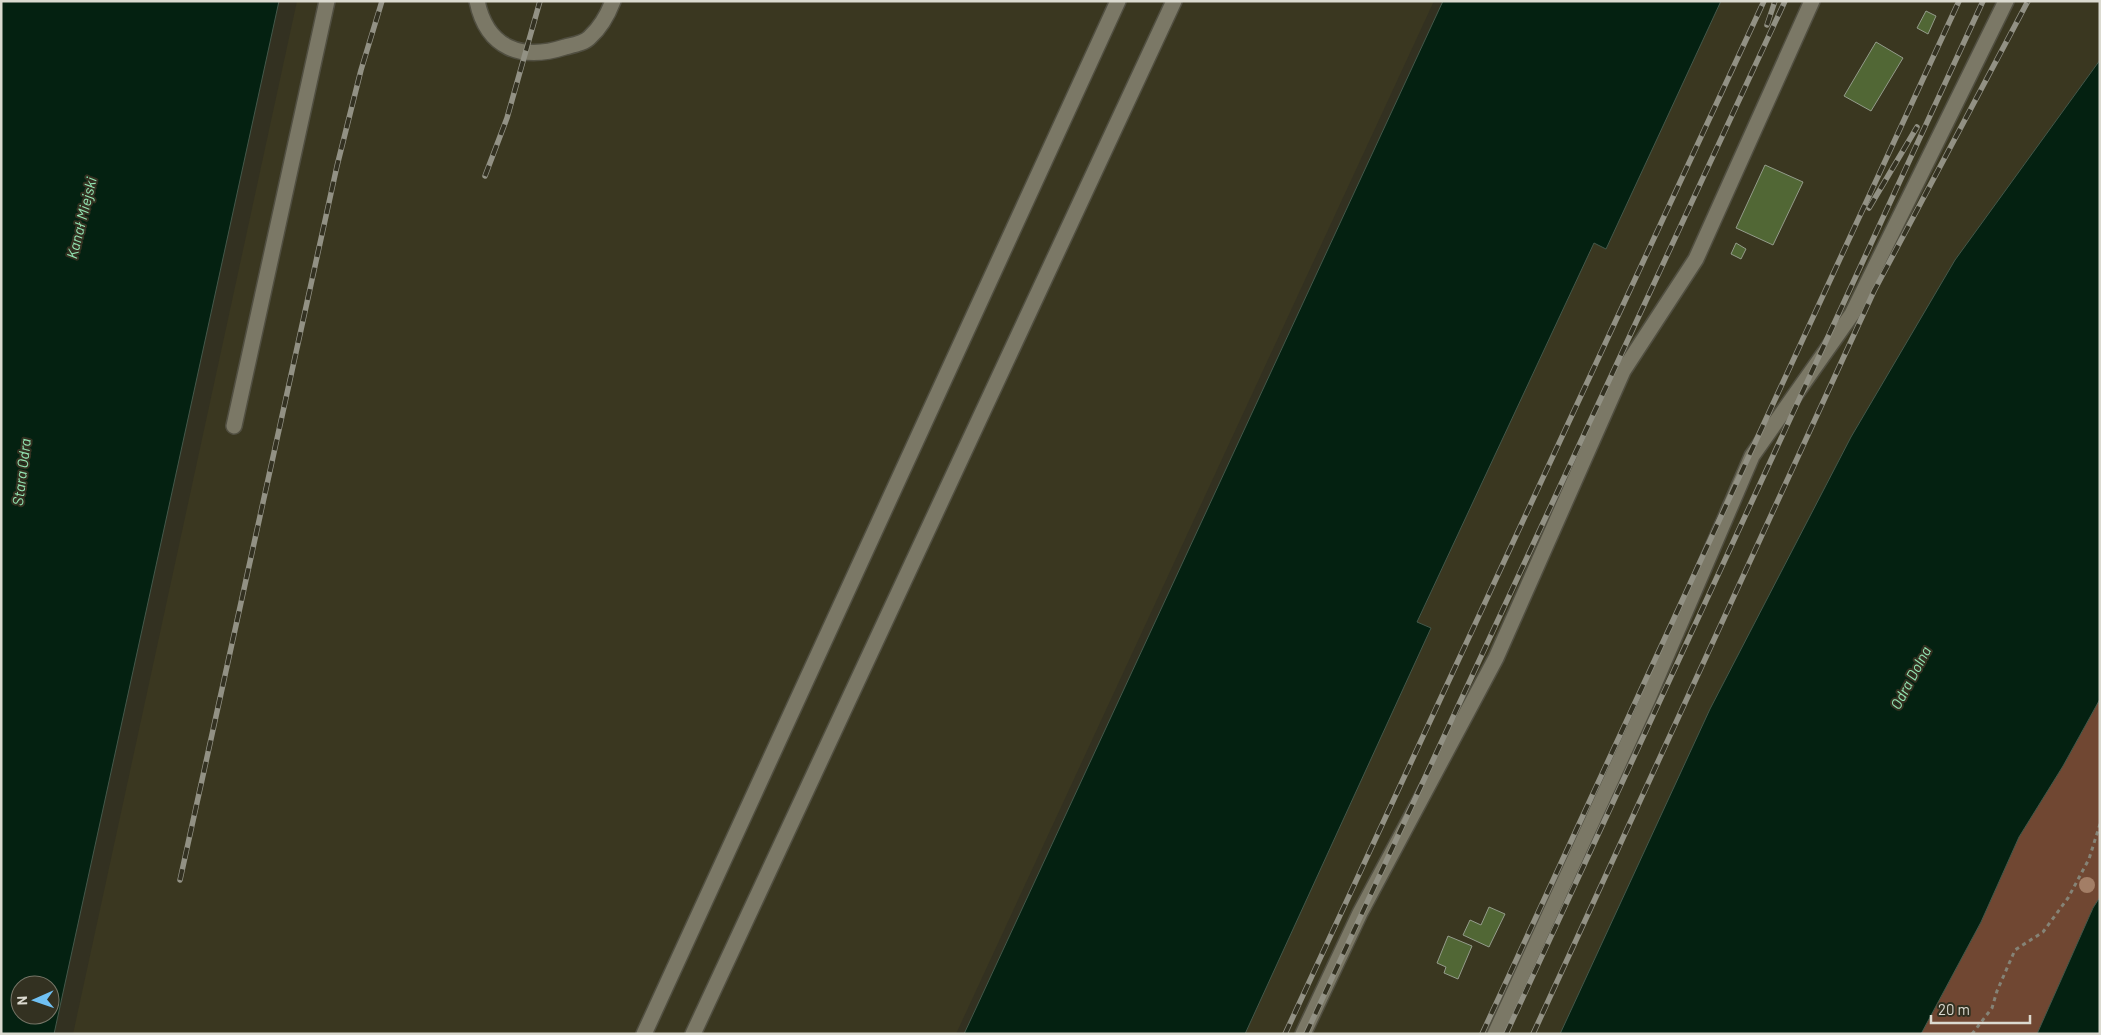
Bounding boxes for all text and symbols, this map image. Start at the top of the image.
water label: Kanał Miejski [62,175,100,261]
water label: Stara Odra [8,437,34,507]
water label: Odra Dolna [1886,643,1934,712]
north arrow [10,975,60,1025]
scale bar [1931,992,2030,1024]
text: N [13,996,30,1005]
text: 20 m [1938,1000,1970,1018]

